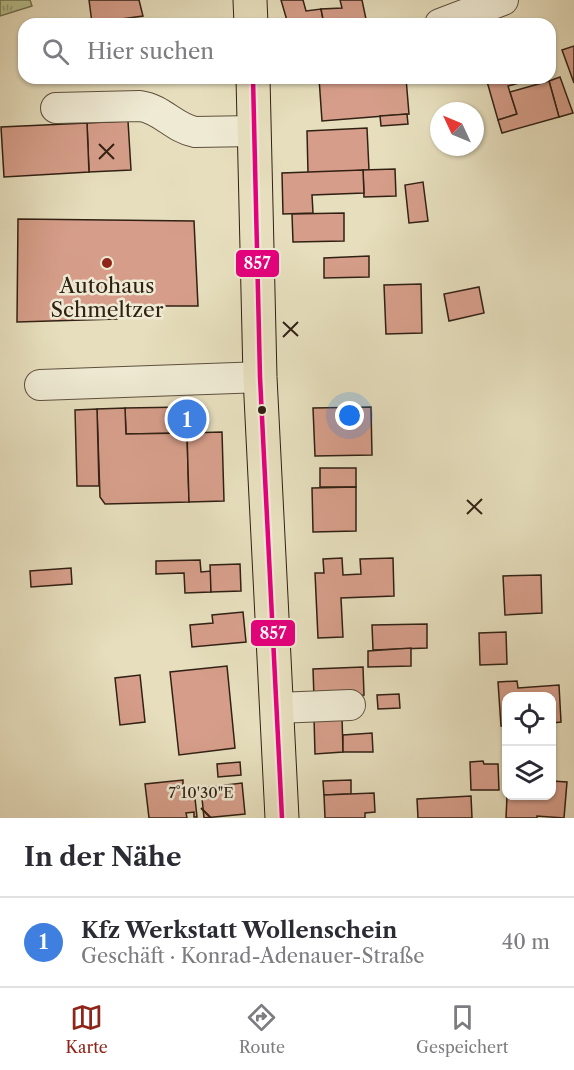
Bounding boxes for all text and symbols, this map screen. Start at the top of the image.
search box [18,18,556,84]
icon: search [39,35,72,68]
text: Hier suchen [87,38,214,65]
north arrow [430,102,484,156]
line badge: 857 [235,249,280,278]
text: 857 [243,253,271,273]
marker: Autohaus Schmeltzer [100,256,114,270]
place label: Autohaus Schmeltzer [50,273,164,322]
pin: 1 [168,396,207,442]
your location [335,401,364,430]
unlabelled marker [256,404,268,416]
line badge: 857 [250,619,296,647]
text: 857 [259,623,287,643]
map controls [502,692,556,800]
button: locate [502,692,556,746]
button: layers [502,746,556,800]
text: 7°10'30"E [168,783,234,802]
text: In der Nähe [24,841,181,873]
text: Kfz Werkstatt Wollenschein [81,917,397,944]
text: 1 [39,930,48,954]
text: 40 m [502,930,550,954]
text: Geschäft · Konrad-Adenauer-Straße [81,944,424,968]
tab: Karte [66,1001,108,1057]
tab: Route [239,1001,285,1057]
tab: Gespeichert [416,1001,508,1057]

